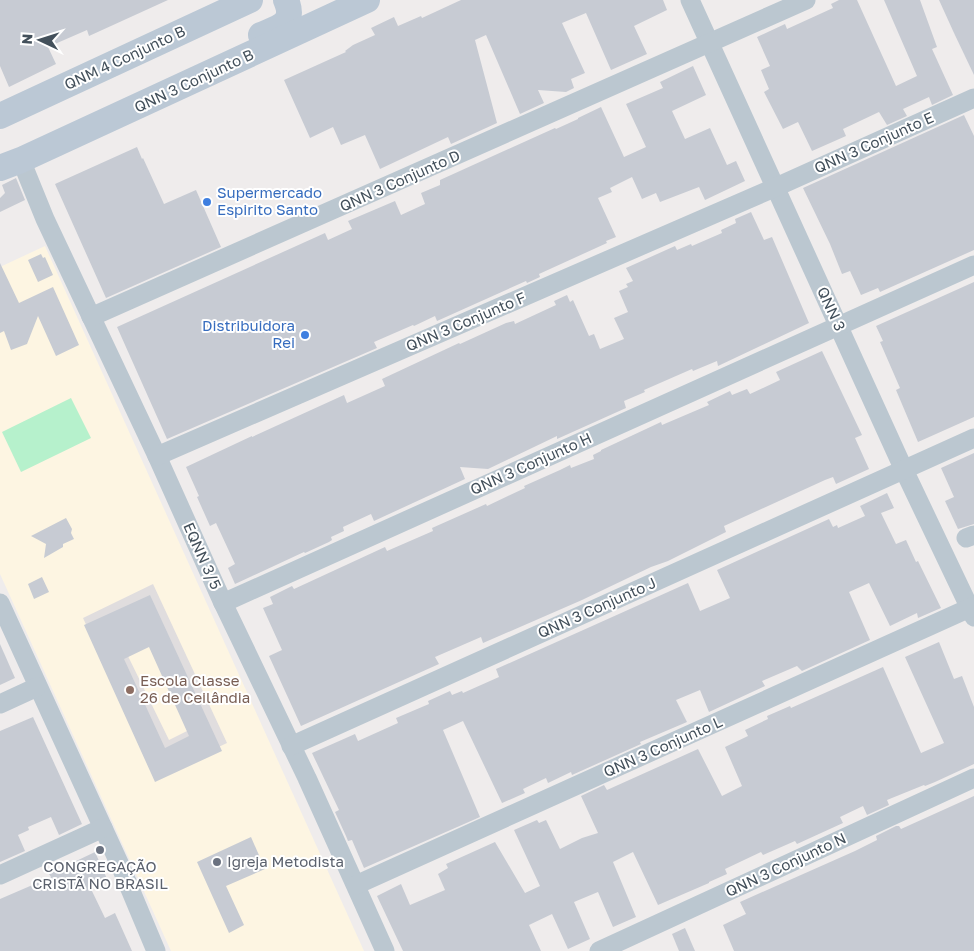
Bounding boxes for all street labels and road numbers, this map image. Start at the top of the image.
street label: QNM 4 Conjunto B [61,21,188,93]
street label: QNN 3 Conjunto B [131,45,256,116]
street label: QNN 3 Conjunto E [811,108,936,176]
street label: QNN 3 Conjunto D [337,145,463,215]
street label: QNN 3 [814,284,850,333]
street label: QNN 3 Conjunto F [403,288,528,354]
street label: QNN 3 Conjunto H [467,428,594,498]
street label: EQNN 3/5 [180,519,226,592]
street label: QNN 3 Conjunto J [535,573,659,641]
street label: QNN 3 Conjunto L [600,712,725,780]
street label: QNN 3 Conjunto N [722,828,849,900]

